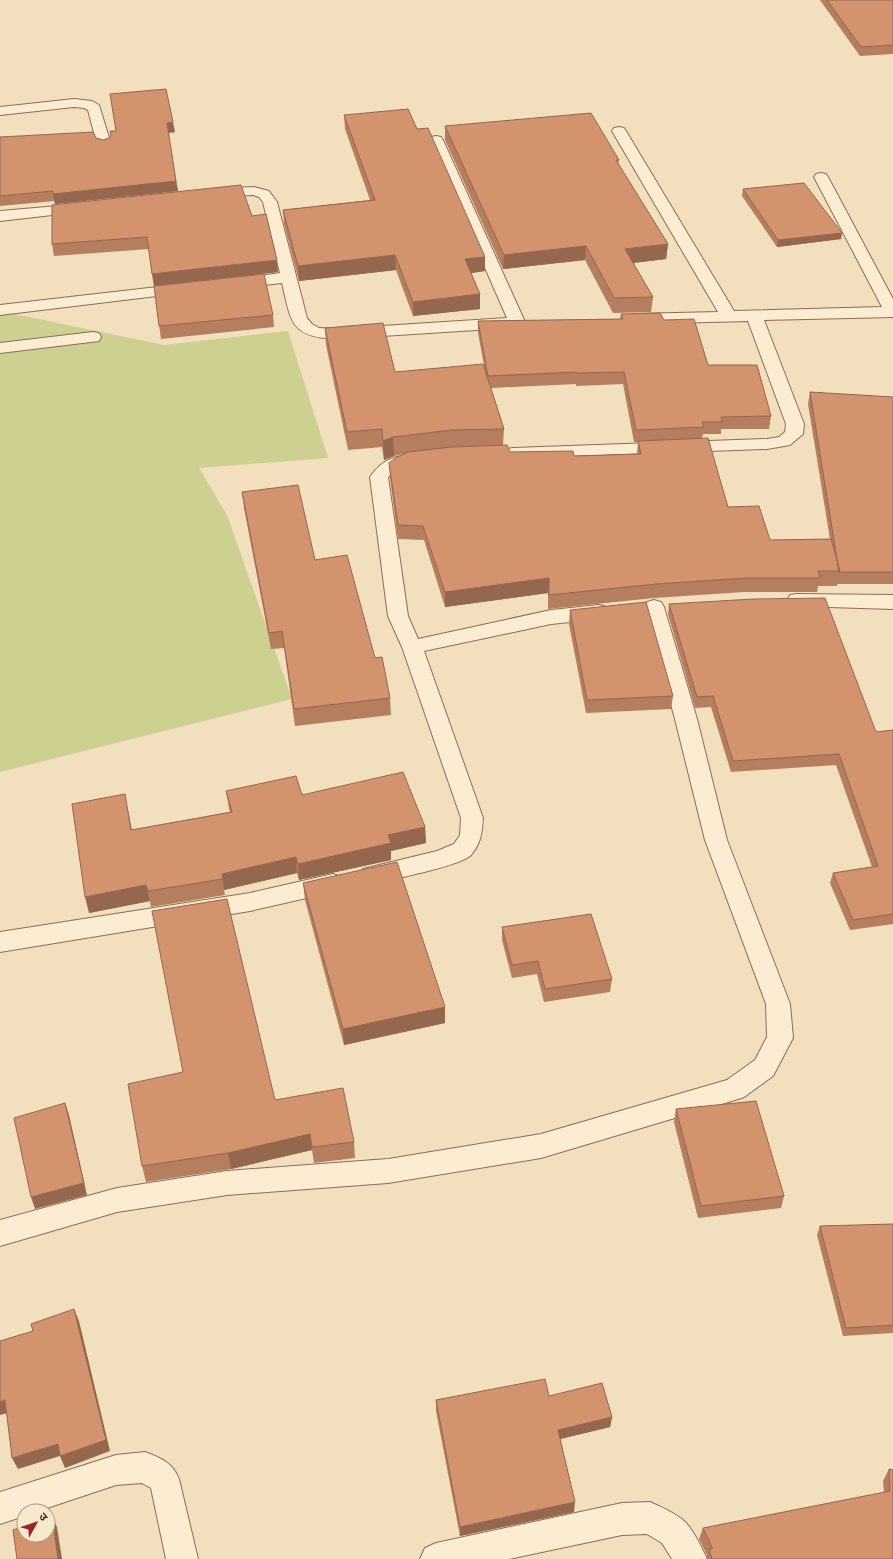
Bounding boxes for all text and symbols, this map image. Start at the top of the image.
north arrow [16,1503,56,1543]
text: उ [36,1510,51,1524]

